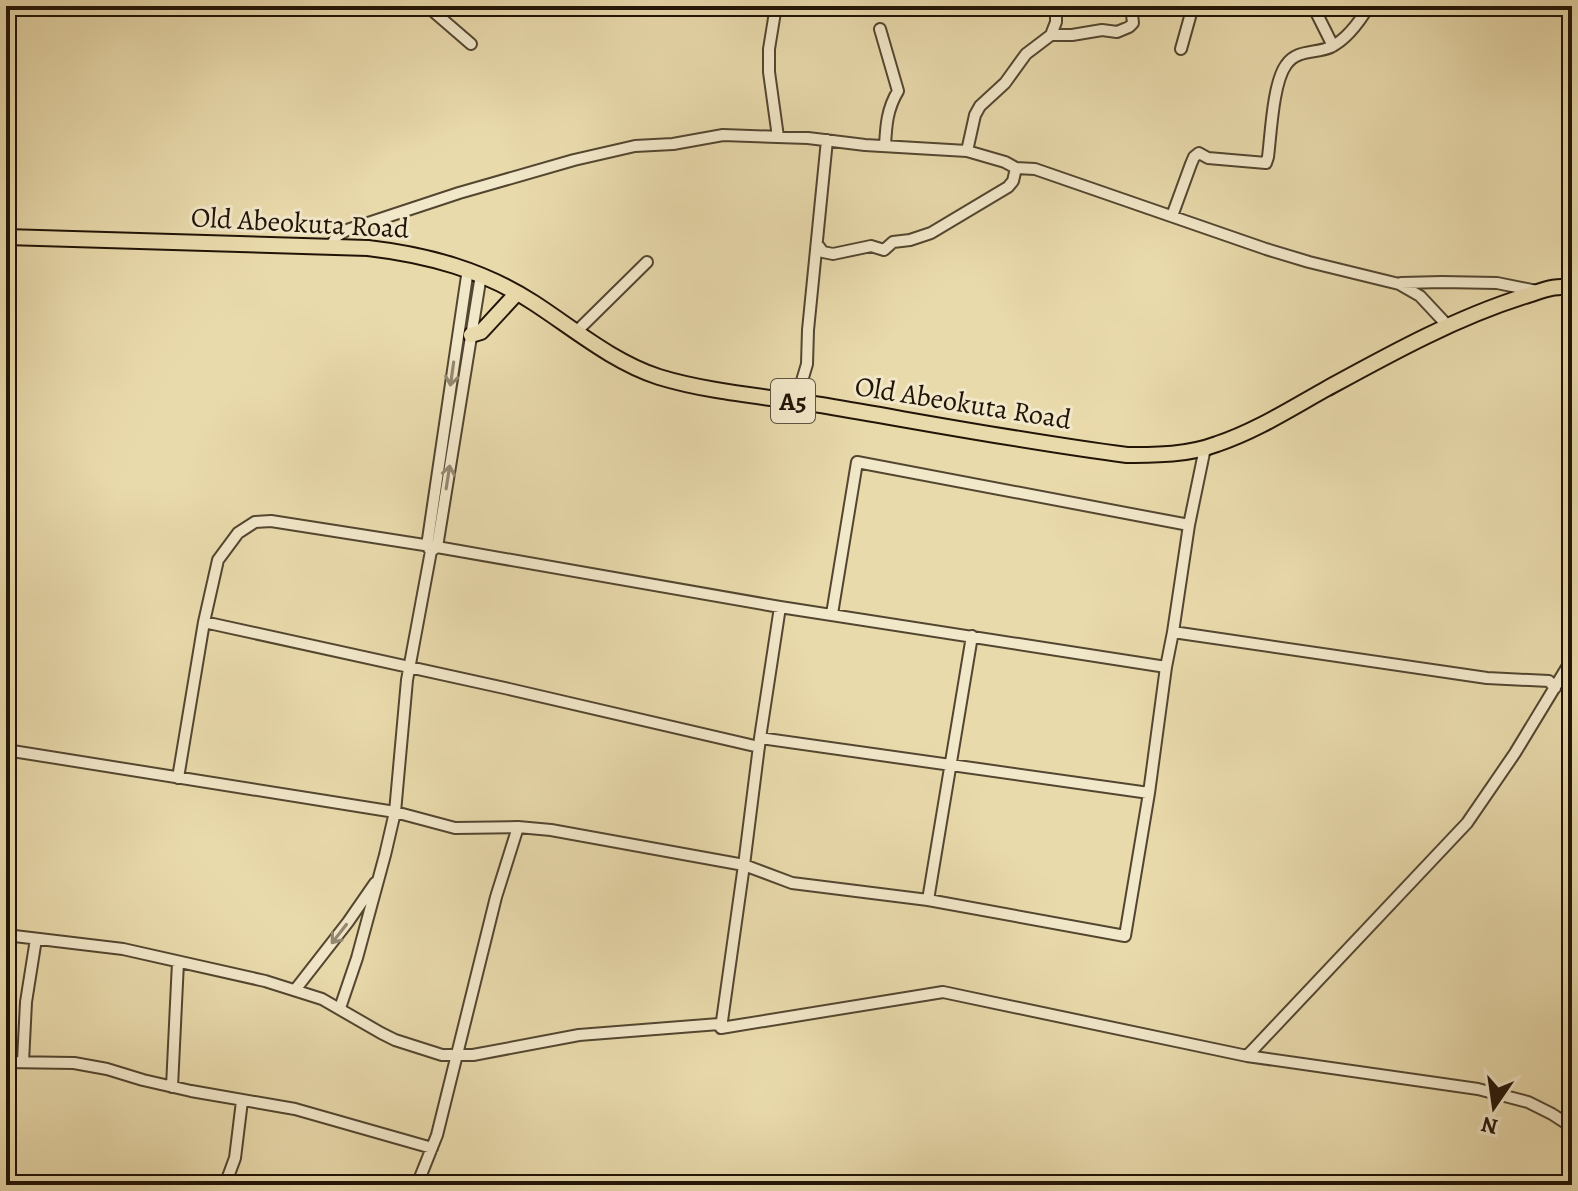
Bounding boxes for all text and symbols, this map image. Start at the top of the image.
street label: Old Abeokuta Road [190,198,411,248]
one-way arrow [444,360,459,386]
street label: Old Abeokuta Road [852,367,1075,439]
road number: A5 [771,379,815,423]
one-way arrow [442,465,457,490]
one-way arrow [330,923,347,944]
north arrow [1454,1067,1534,1147]
text: N [1479,1109,1501,1142]

